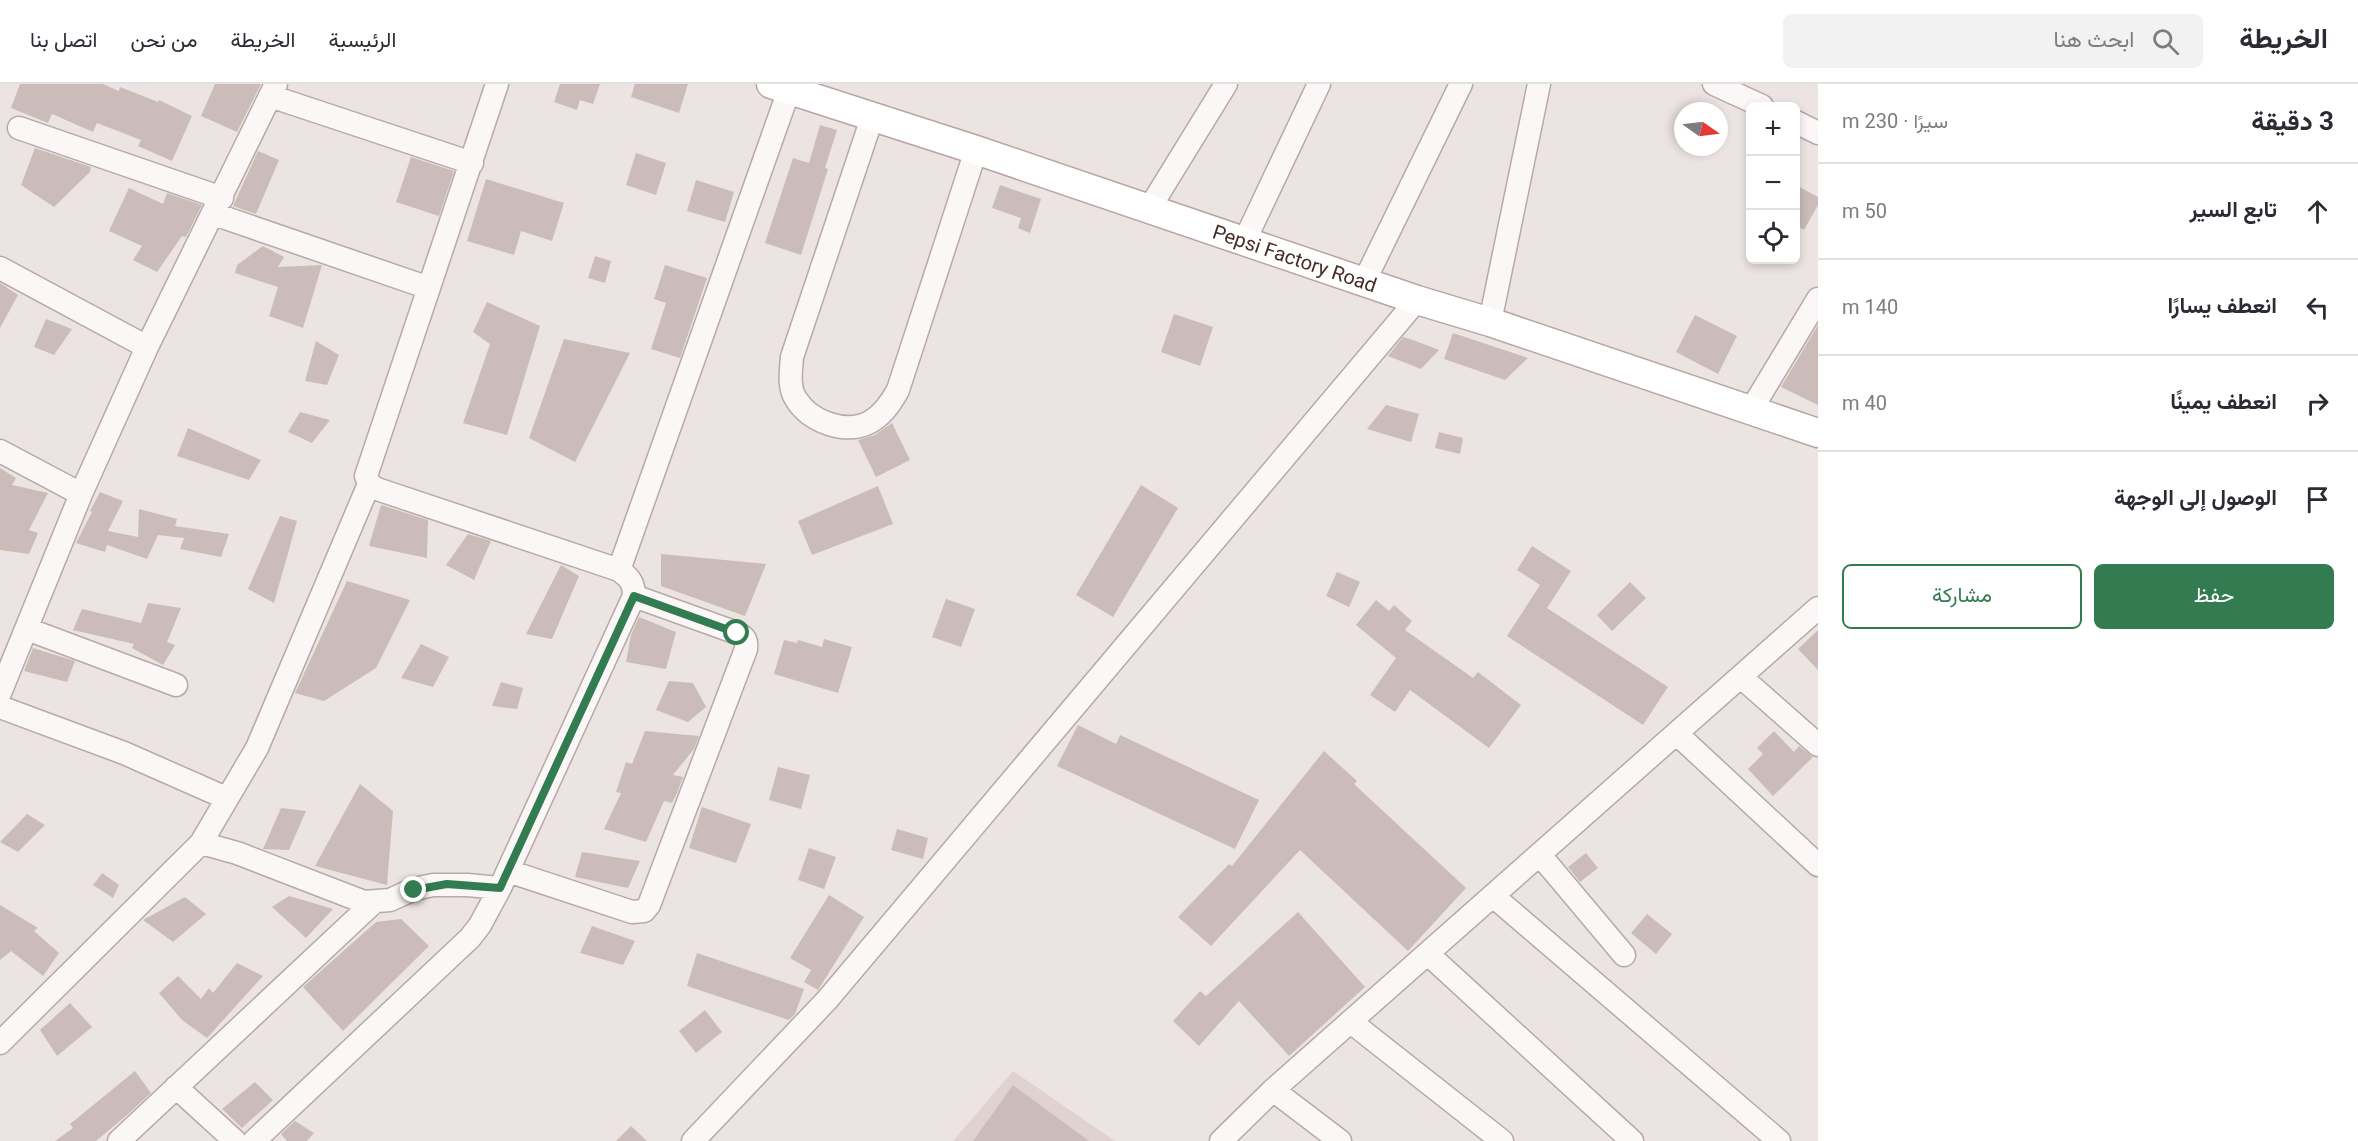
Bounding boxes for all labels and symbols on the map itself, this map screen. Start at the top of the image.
north arrow [1674,102,1728,156]
street label: Pepsi Factory Road [1210,219,1380,297]
route start [723,619,749,645]
route end [400,876,426,902]

